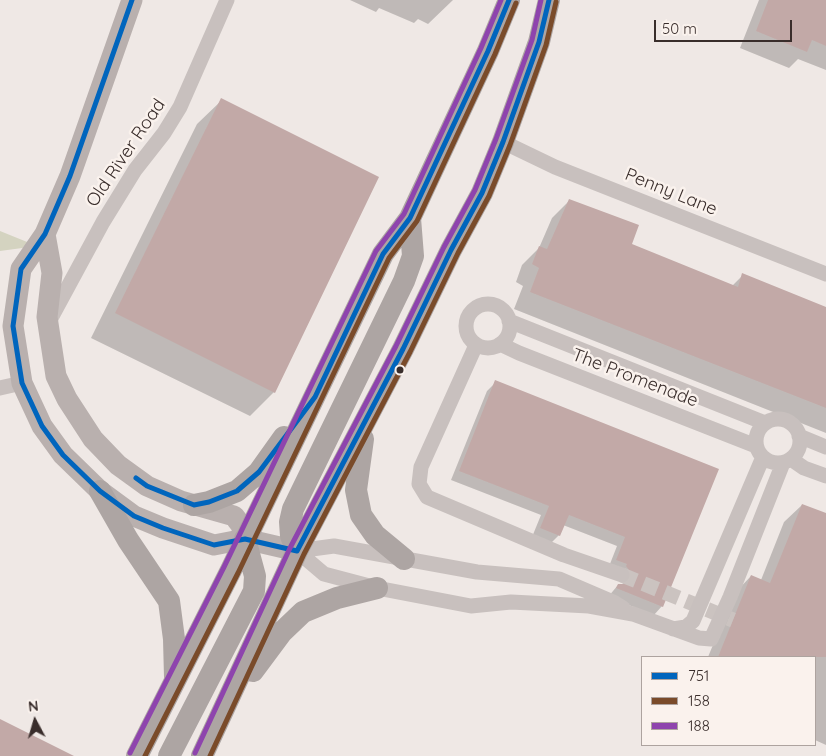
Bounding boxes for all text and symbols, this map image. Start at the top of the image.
scale bar [656,10,794,42]
text: 50 m [662,19,697,38]
street label: Old River Road [82,95,170,211]
street label: Penny Lane [622,164,720,220]
street label: The Promenade [569,344,701,412]
unlabelled marker [395,365,405,375]
legend [641,656,816,746]
text: 751 [688,666,709,685]
text: 158 [688,691,710,710]
north arrow [10,696,60,746]
text: N [27,697,39,716]
text: 188 [688,716,710,735]

